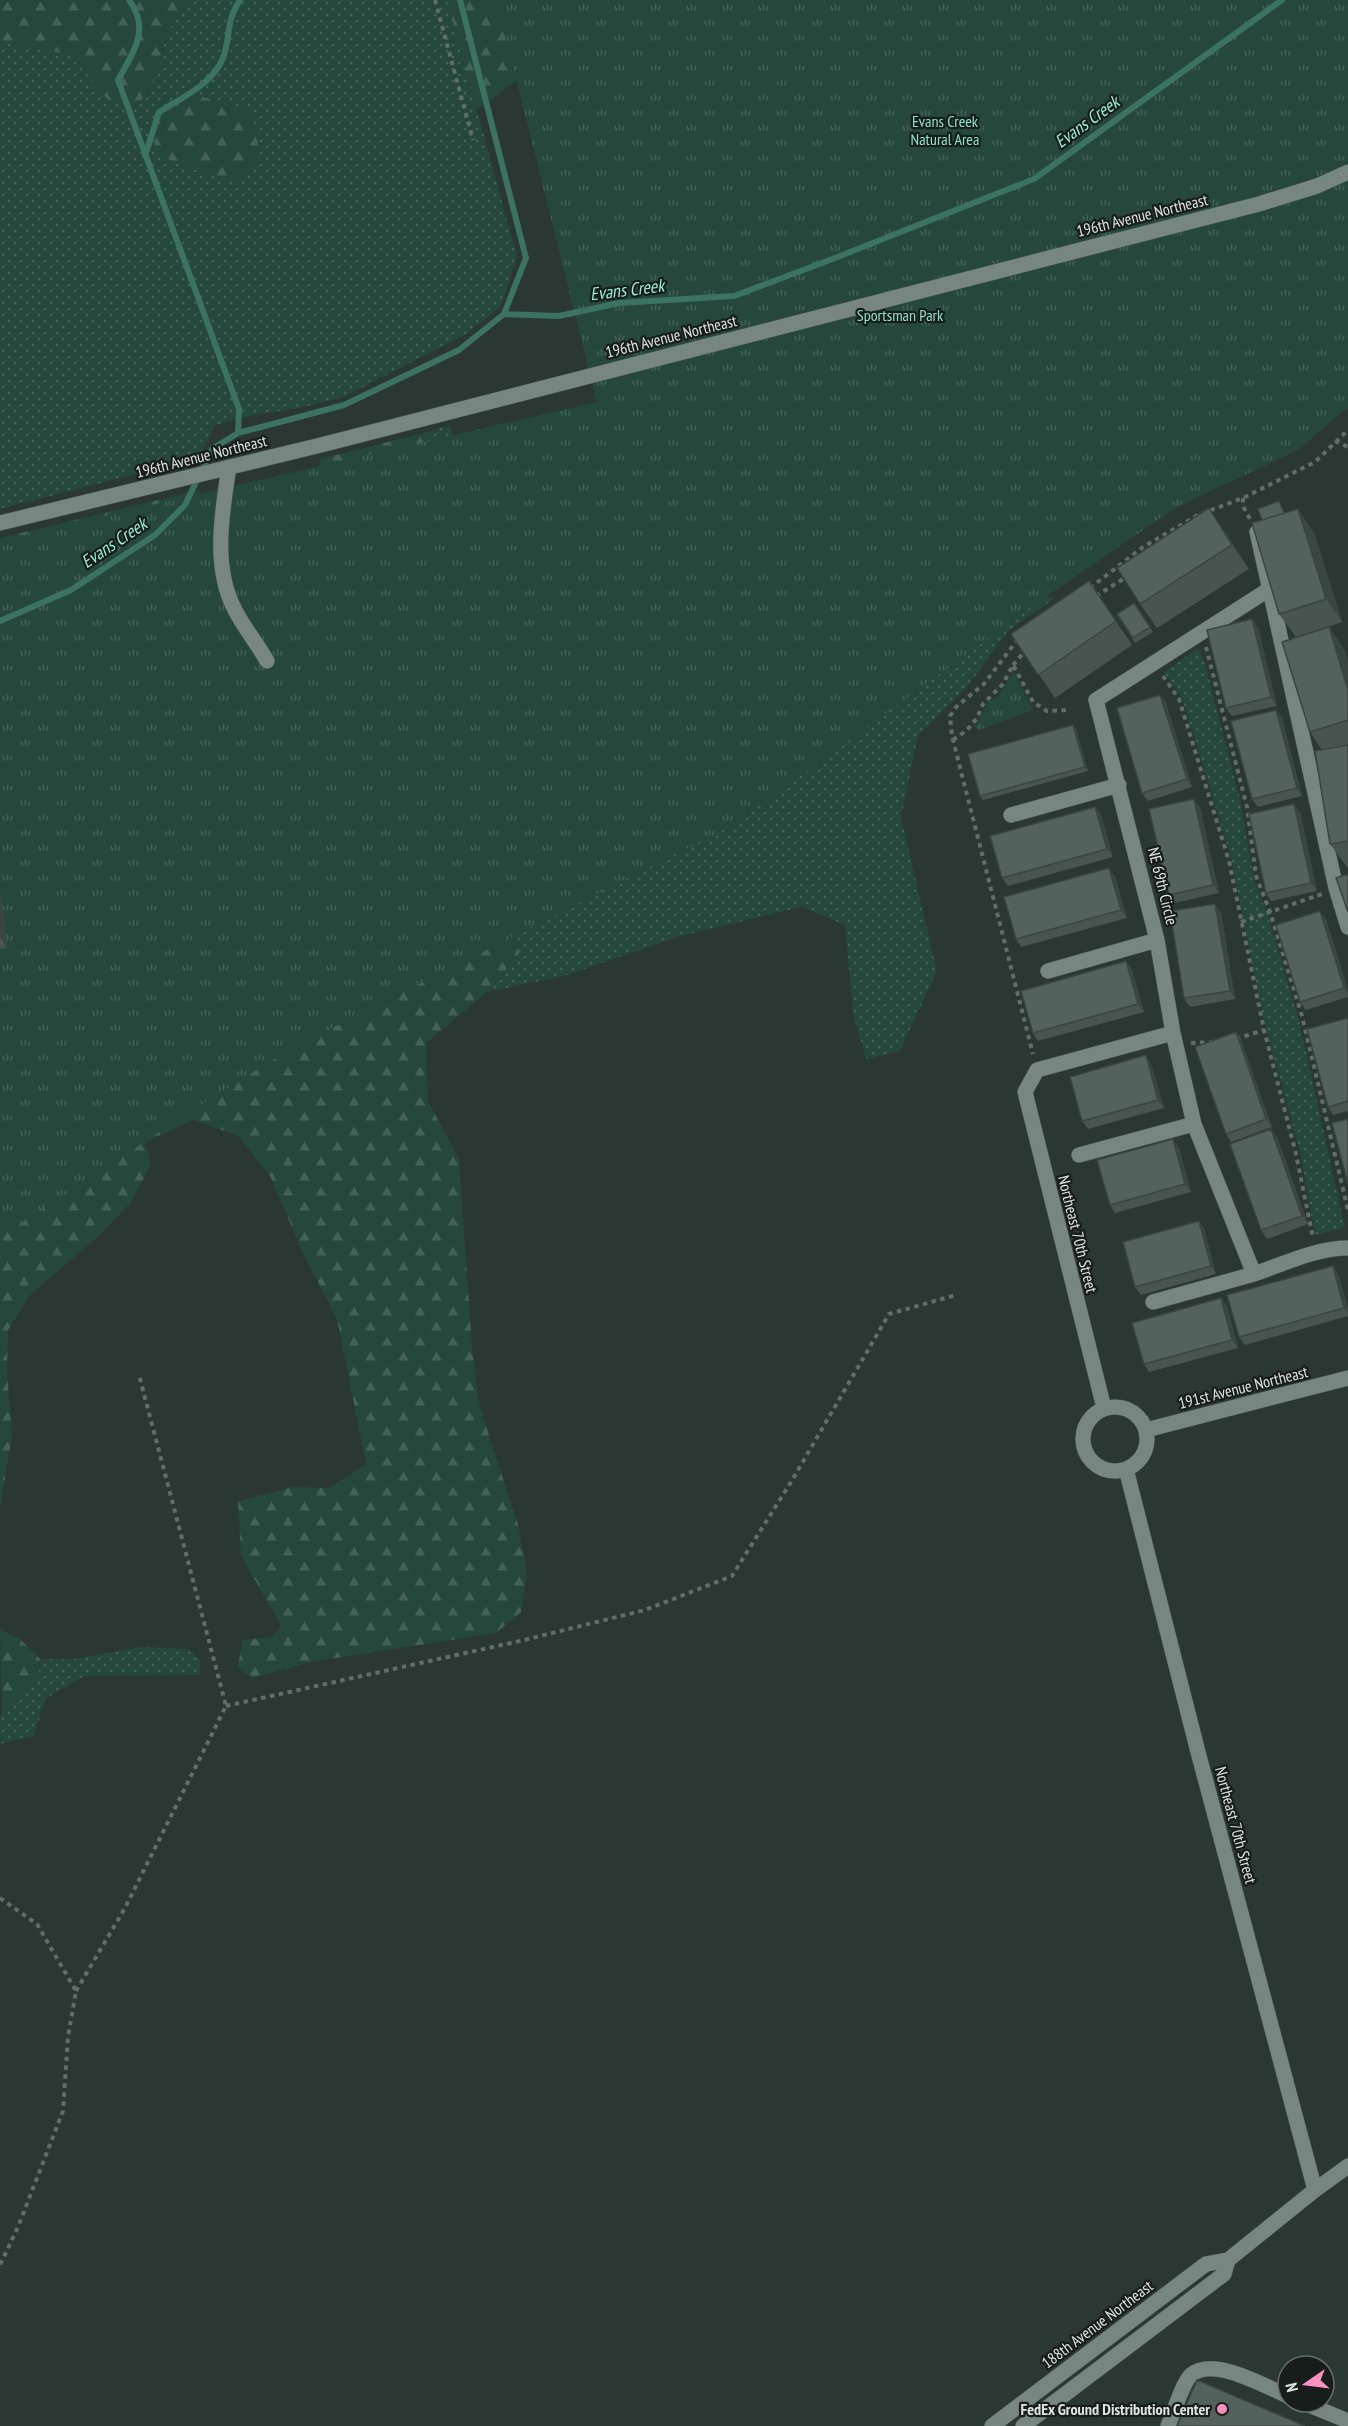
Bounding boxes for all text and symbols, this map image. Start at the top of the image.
water label: Evans Creek [1050,89,1125,153]
park label: Evans Creek Natural Area [911,111,979,149]
street label: 196th Avenue Northeast [1074,189,1210,241]
water label: Evans Creek [589,273,667,305]
park label: Sportsman Park [857,305,944,325]
street label: 196th Avenue Northeast [603,310,739,362]
street label: 196th Avenue Northeast [133,430,269,482]
water label: Evans Creek [76,511,153,573]
street label: NE 69th Circle [1144,845,1182,927]
street label: Northeast 70th Street [1054,1173,1102,1295]
street label: 191st Avenue Northeast [1176,1361,1310,1413]
street label: Northeast 70th Street [1211,1764,1261,1886]
street label: 188th Avenue Northeast [1037,2275,1157,2372]
north arrow [1276,2354,1336,2414]
text: N [1281,2381,1302,2394]
place label: FedEx Ground Distribution Center [1021,2399,1210,2419]
marker: FedEx Ground Distribution Center [1215,2402,1229,2416]

